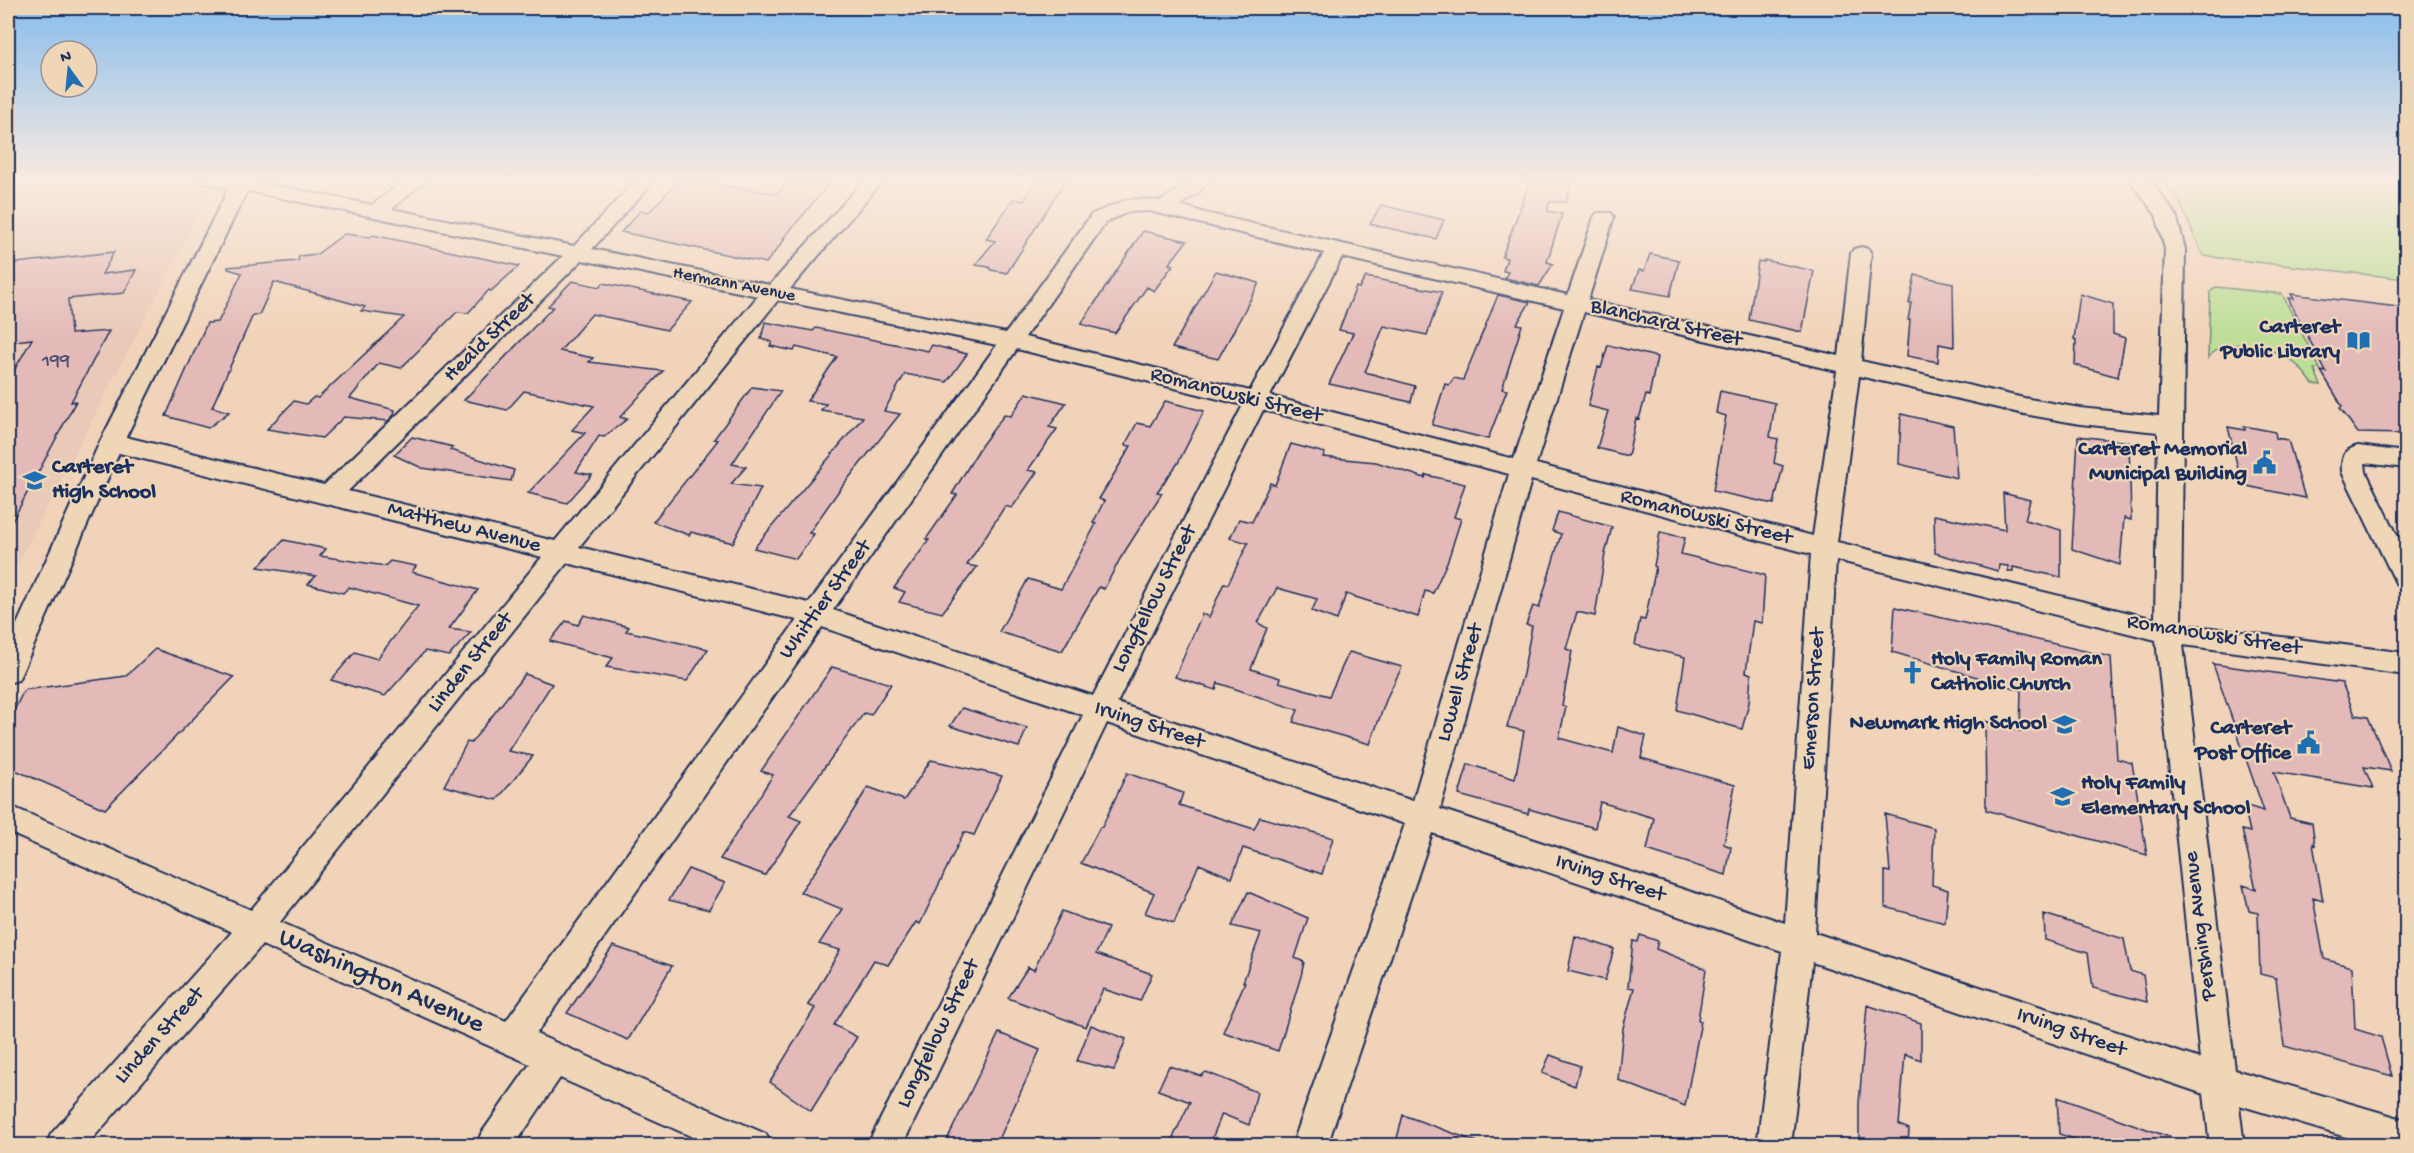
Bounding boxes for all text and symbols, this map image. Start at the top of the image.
north arrow [39,39,99,99]
text: N [59,47,74,68]
street label: Hermann Avenue [671,263,798,307]
street label: Heald Street [439,286,543,388]
street label: Blanchard Street [1587,294,1746,355]
place label: Carteret Public Library [2220,315,2342,366]
library icon: Carteret Public Library [2345,328,2371,354]
house number: 199 [41,351,70,374]
street label: Romanowski Street [1147,362,1327,430]
place label: Carteret Memorial Municipal Building [2077,437,2247,488]
public building icon: Carteret Memorial Municipal Building [2252,450,2278,476]
place label: Carteret High School [51,455,156,506]
school or university icon: Carteret High School [21,468,47,494]
street label: Romanowski Street [1617,484,1797,552]
street label: Matthew Avenue [385,496,544,560]
street label: Longfellow Street [1107,519,1204,677]
street label: Whittier Street [774,534,879,665]
street label: Linden Street [423,606,521,719]
street label: Romanowski Street [2125,609,2305,663]
street label: Lowell Street [1432,619,1491,745]
street label: Emerson Street [1796,625,1832,771]
place label: Holy Family Roman Catholic Church [1930,647,2102,698]
church icon: Holy Family Roman Catholic Church [1900,660,1926,686]
street label: Irving Street [1091,696,1209,757]
place label: Newmark High School [1850,711,2047,737]
school or university icon: Newmark High School [2052,711,2078,737]
place label: Carteret Post Office [2194,716,2293,767]
public building icon: Carteret Post Office [2296,729,2322,755]
place label: Holy Family Elementary School [2081,771,2251,822]
school or university icon: Holy Family Elementary School [2050,784,2076,810]
street label: Irving Street [1552,849,1670,910]
street label: Pershing Avenue [2179,849,2223,1003]
street label: Washington Avenue [273,922,490,1042]
street label: Longfellow Street [892,953,987,1113]
street label: Linden Street [110,981,212,1090]
street label: Irving Street [2013,1002,2131,1065]

